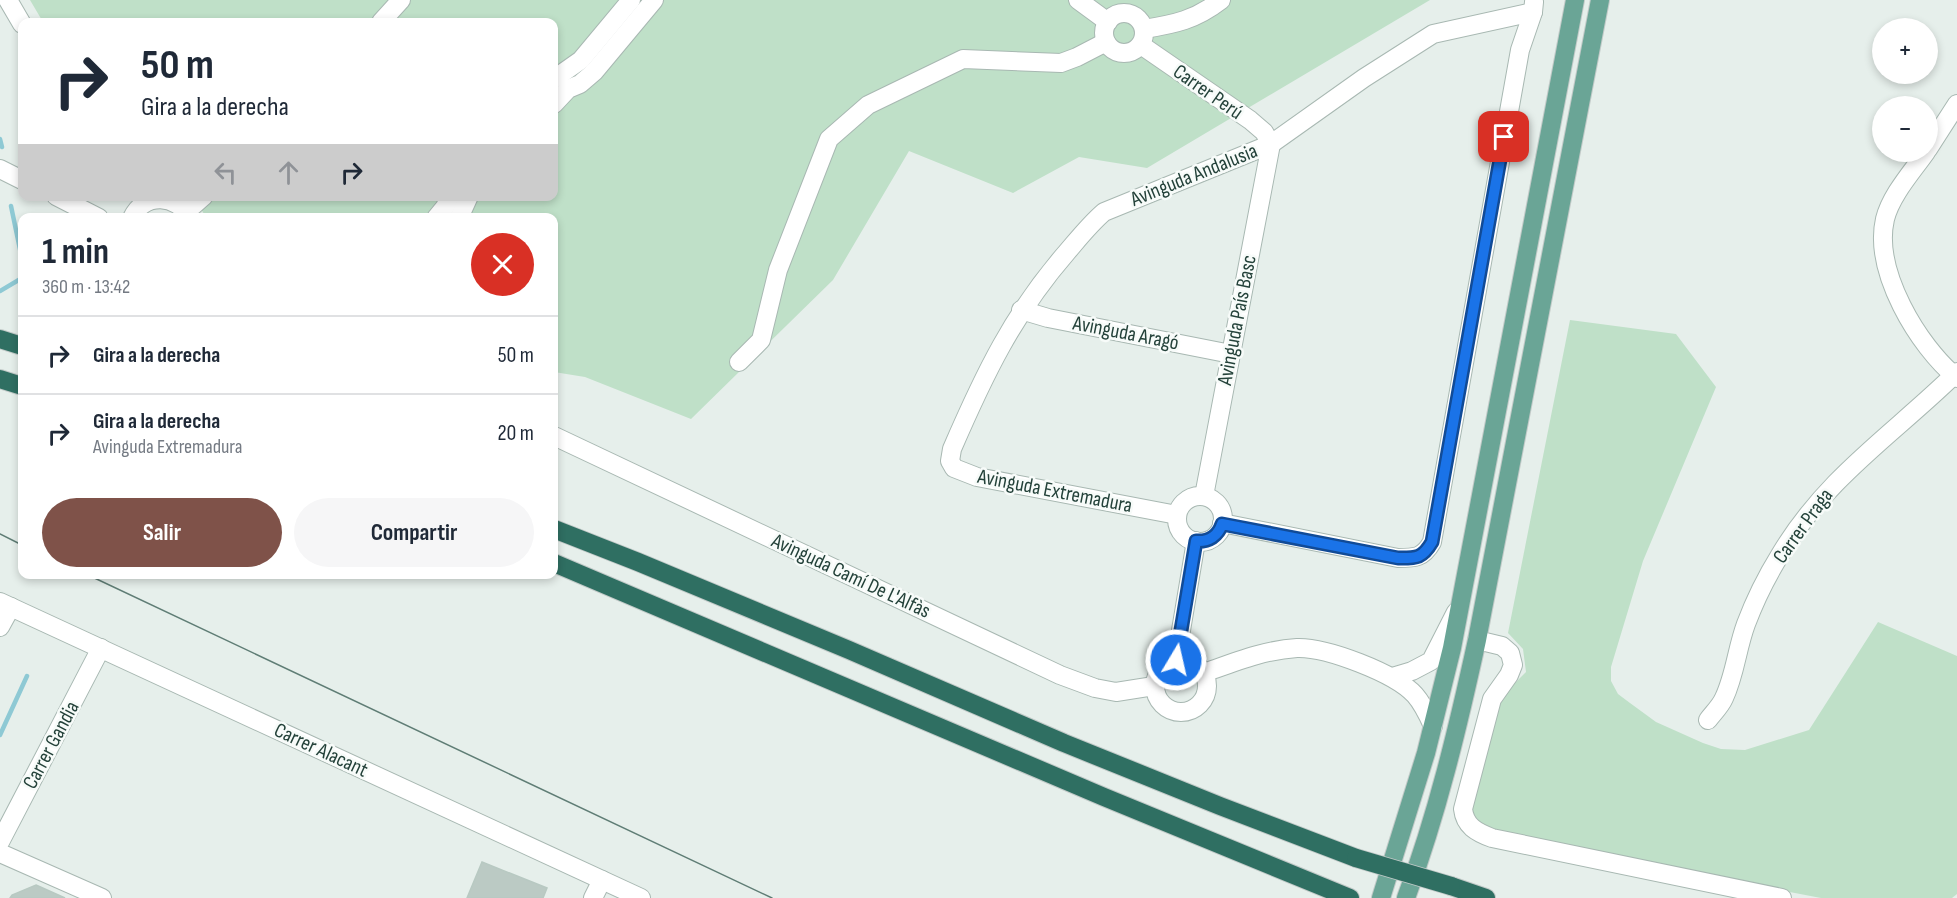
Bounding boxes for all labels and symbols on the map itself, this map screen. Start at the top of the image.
street label: Carrer Perú [1168,59,1248,125]
pin [1478,111,1529,162]
street label: Avinguda Andalusia [1126,138,1261,212]
street label: Avinguda País Basc [1212,253,1262,388]
street label: Avinguda Aragó [1070,310,1181,356]
street label: Avinguda Extremadura [975,464,1134,518]
street label: Carrer Praga [1768,484,1838,568]
street label: Avinguda Camí De L'Alfàs [767,528,934,624]
position arrow [1144,628,1208,692]
street label: Carrer Gandia [18,697,84,793]
street label: Carrer Alacant [270,717,372,783]

